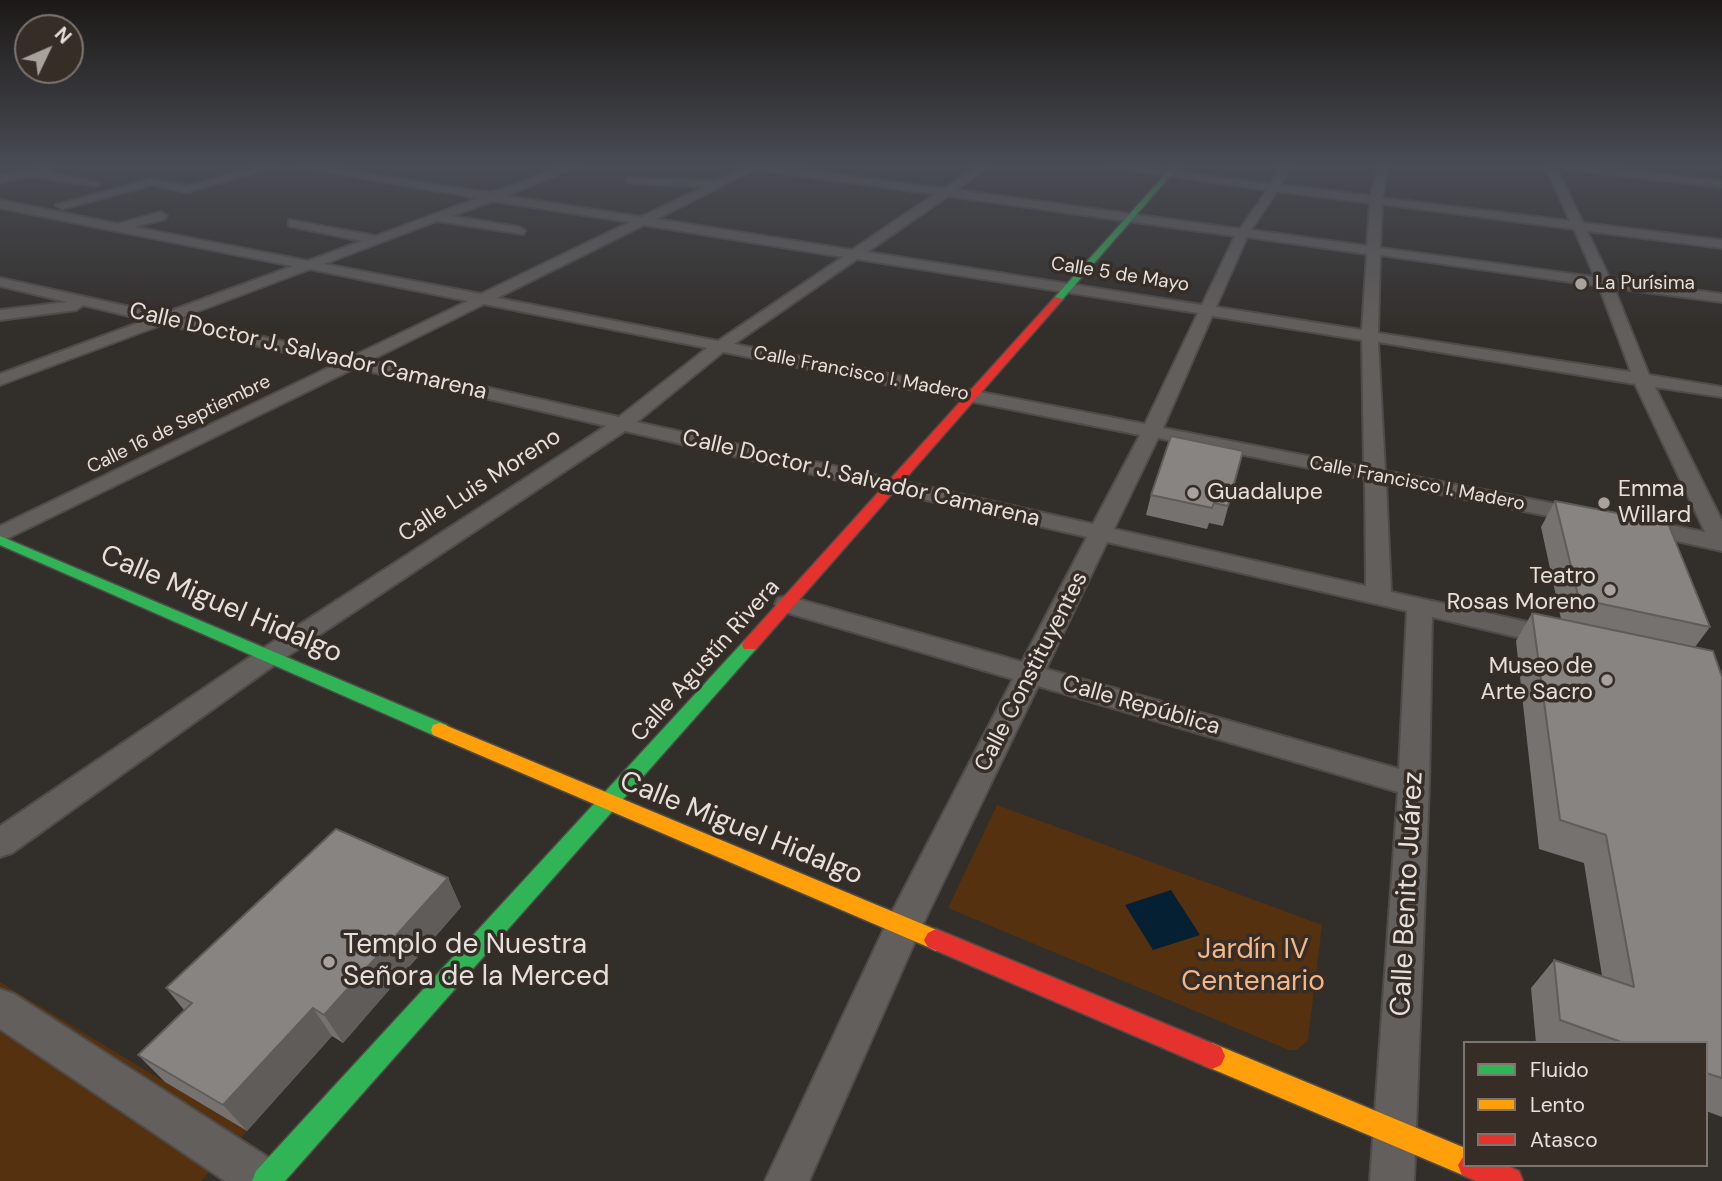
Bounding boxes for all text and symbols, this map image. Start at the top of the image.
north arrow [14,14,84,84]
text: N [49,22,77,49]
street label: Calle 5 de Mayo [1049,253,1191,297]
place label: La Purísima [1595,273,1695,295]
marker: La Purísima [1573,276,1589,292]
street label: Calle Doctor J. Salvador Camarena [127,297,489,407]
street label: Calle Francisco I. Madero [751,342,971,406]
street label: Calle 16 de Septiembre [84,371,274,479]
street label: Calle Luis Moreno [394,423,566,549]
street label: Calle Doctor J. Salvador Camarena [680,424,1042,534]
street label: Calle Francisco I. Madero [1307,452,1527,516]
place label: Emma Willard [1618,476,1691,530]
place label: Guadalupe [1207,479,1323,507]
marker: Guadalupe [1185,485,1201,501]
marker: Emma Willard [1596,495,1612,511]
street label: Calle Miguel Hidalgo [95,539,347,671]
place label: Teatro Rosas Moreno [1447,563,1596,617]
street label: Calle Constituyentes [970,567,1094,777]
street label: Calle Agustín Rivera [626,574,786,748]
marker: Teatro Rosas Moreno [1602,582,1618,598]
place label: Museo de Arte Sacro [1481,653,1593,707]
street label: Calle República [1059,670,1223,742]
marker: Museo de Arte Sacro [1599,672,1615,688]
street label: Calle Miguel Hidalgo [615,765,867,893]
street label: Calle Benito Juárez [1385,771,1431,1017]
place label: Templo de Nuestra Señora de la Merced [343,929,609,995]
park label: Jardín IV Centenario [1181,934,1325,1000]
marker: Templo de Nuestra Señora de la Merced [321,954,337,970]
legend [1463,1041,1708,1167]
text: Fluido [1530,1056,1589,1084]
text: Lento [1530,1091,1585,1119]
text: Atasco [1530,1126,1598,1154]

